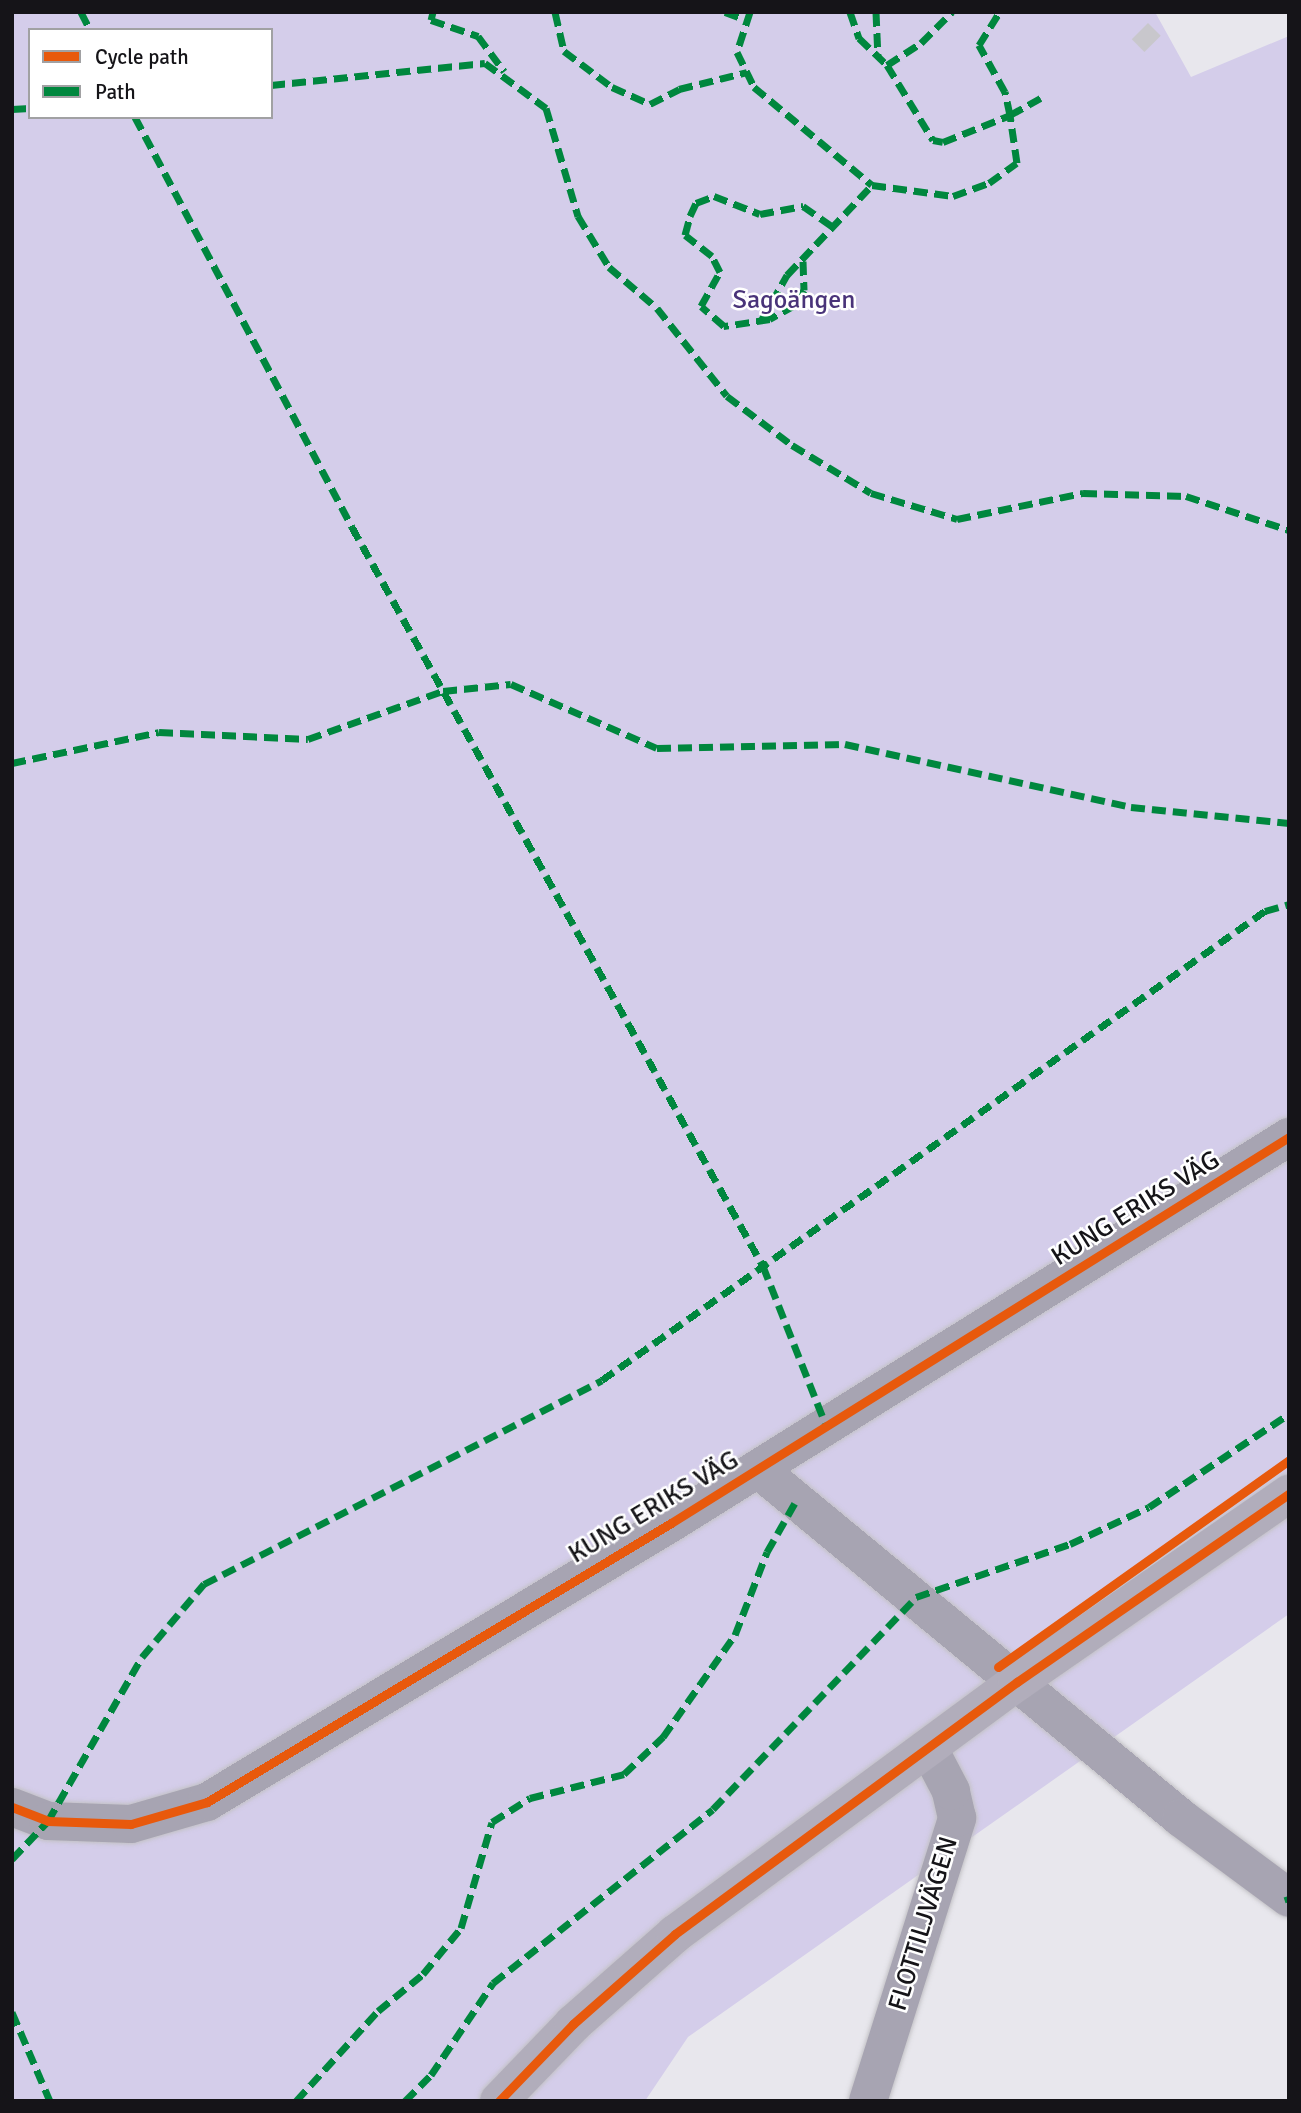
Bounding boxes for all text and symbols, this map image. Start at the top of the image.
legend [28,28,273,119]
text: Cycle path [95,44,189,70]
text: Path [95,79,136,105]
park label: Sagoängen [732,285,856,317]
street label: KUNG ERIKS VÄG [1046,1145,1226,1273]
street label: KUNG ERIKS VÄG [564,1445,744,1571]
street label: FLOTTILJVÄGEN [883,1833,965,2015]

